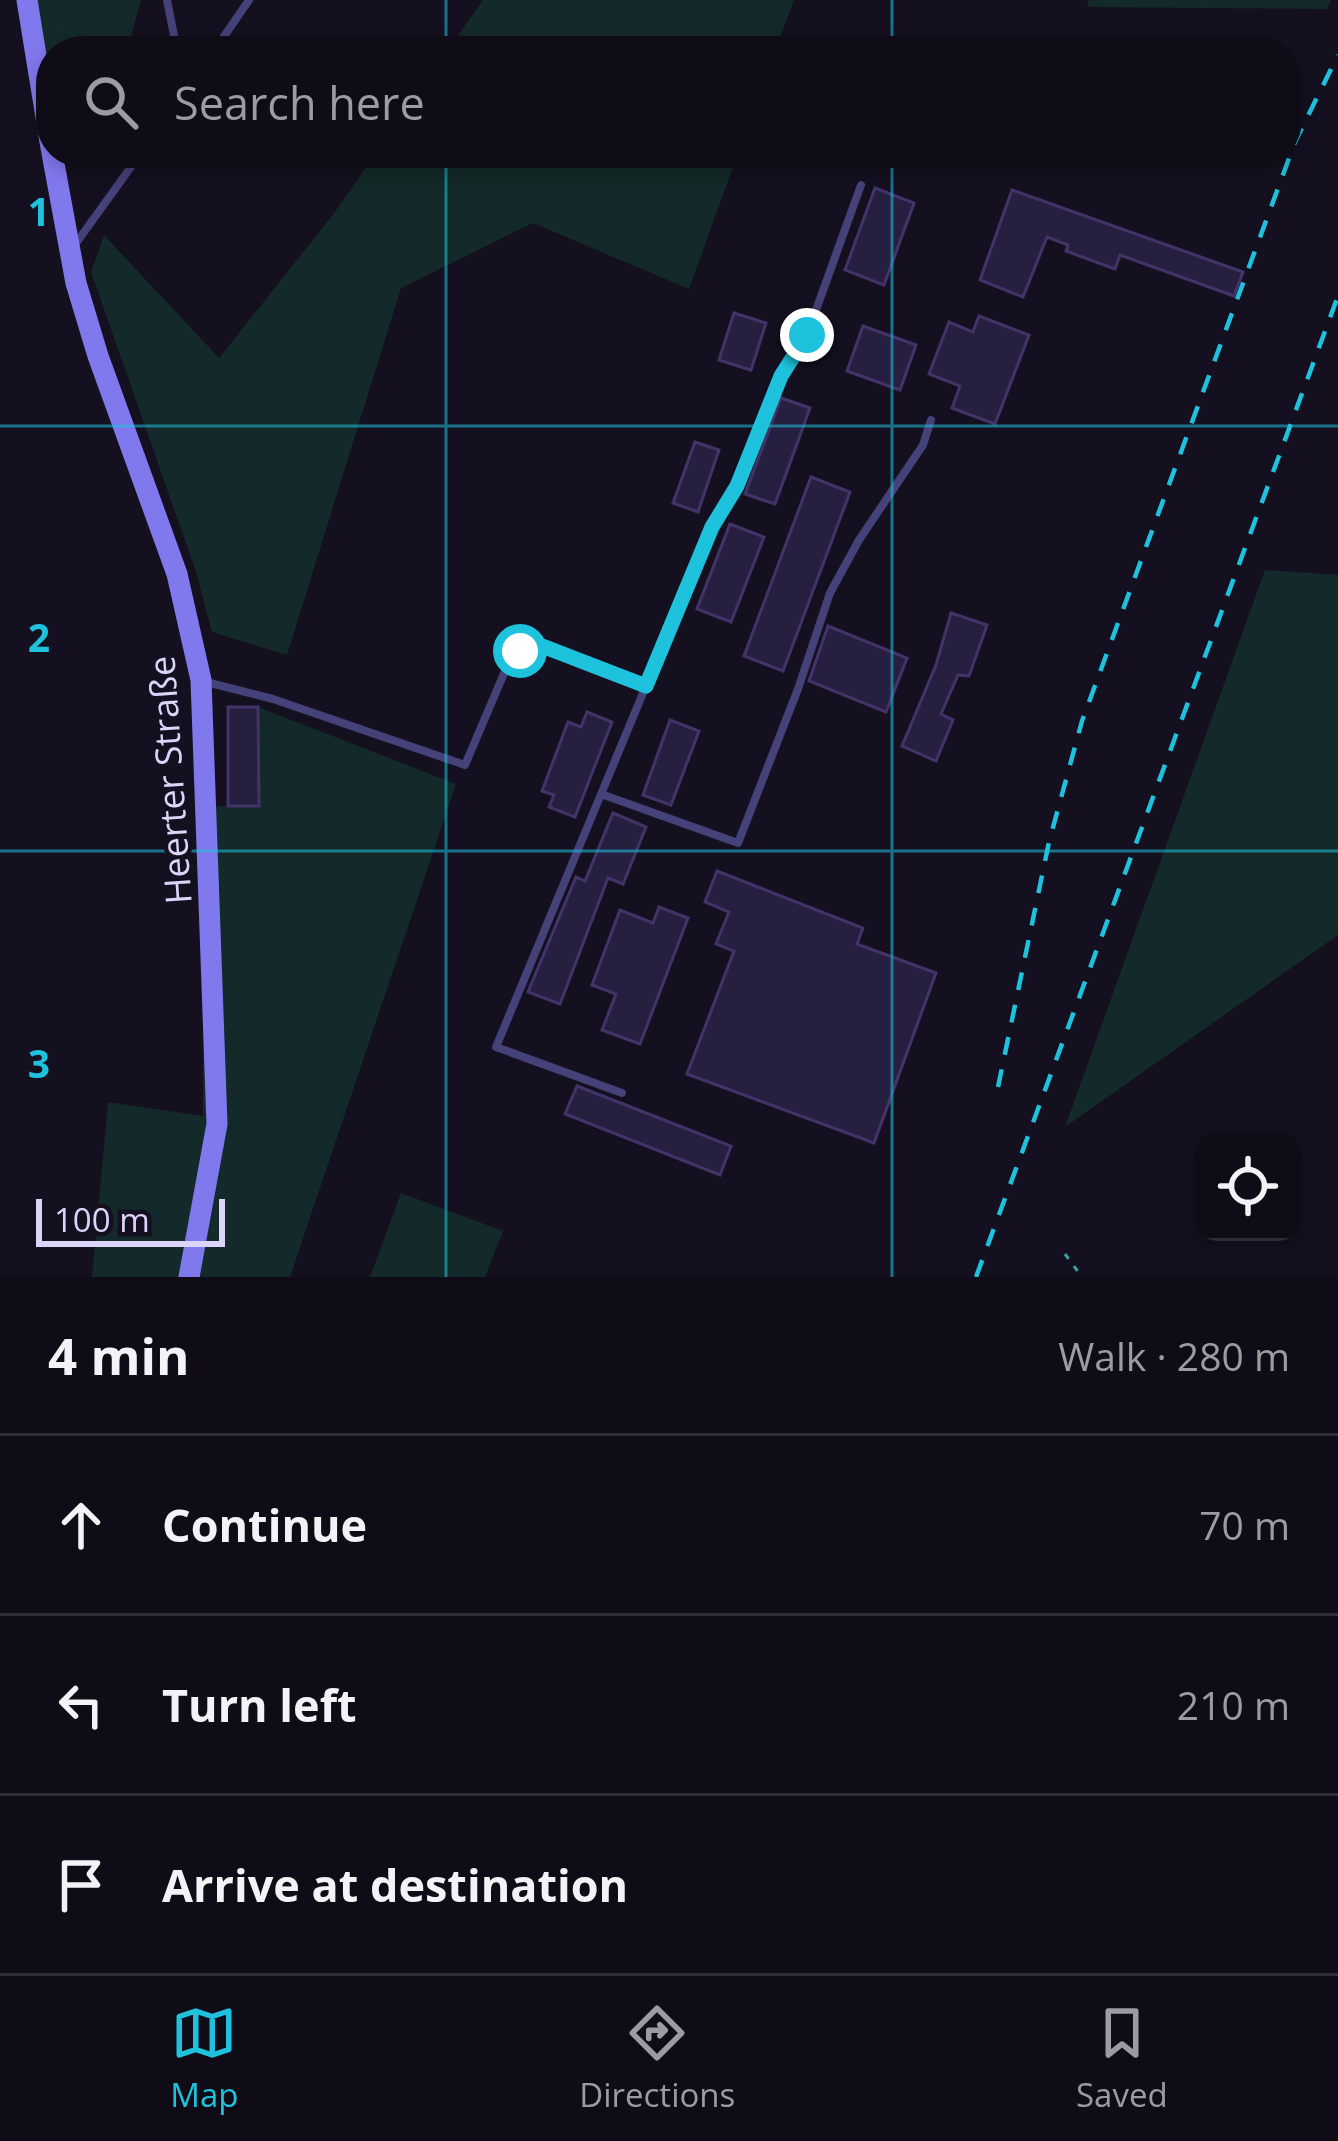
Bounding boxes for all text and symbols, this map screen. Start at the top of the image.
search box [36,36,1302,168]
icon: search [78,69,144,135]
text: Search here [174,72,425,133]
text: 1 [28,184,50,237]
route end [780,308,834,362]
text: 2 [28,610,50,663]
route start [493,624,547,678]
street label: Heerter Straße [136,654,203,906]
text: 3 [28,1036,50,1089]
map controls [1194,1133,1302,1241]
button: locate [1194,1133,1302,1241]
scale bar [36,1193,225,1246]
text: 100 m [54,1197,150,1242]
text: 4 min [48,1320,190,1390]
text: Walk · 280 m [1058,1329,1290,1382]
icon: ahead [48,1492,114,1558]
text: Continue [162,1494,367,1555]
text: 70 m [1199,1498,1290,1551]
icon: left [48,1672,114,1738]
text: Turn left [162,1674,357,1735]
text: 210 m [1177,1678,1290,1731]
icon: arrive [48,1852,114,1918]
text: Arrive at destination [162,1854,628,1915]
tab: Map [170,2000,239,2117]
tab: Directions [579,2000,735,2117]
tab: Saved [1076,2000,1168,2117]

